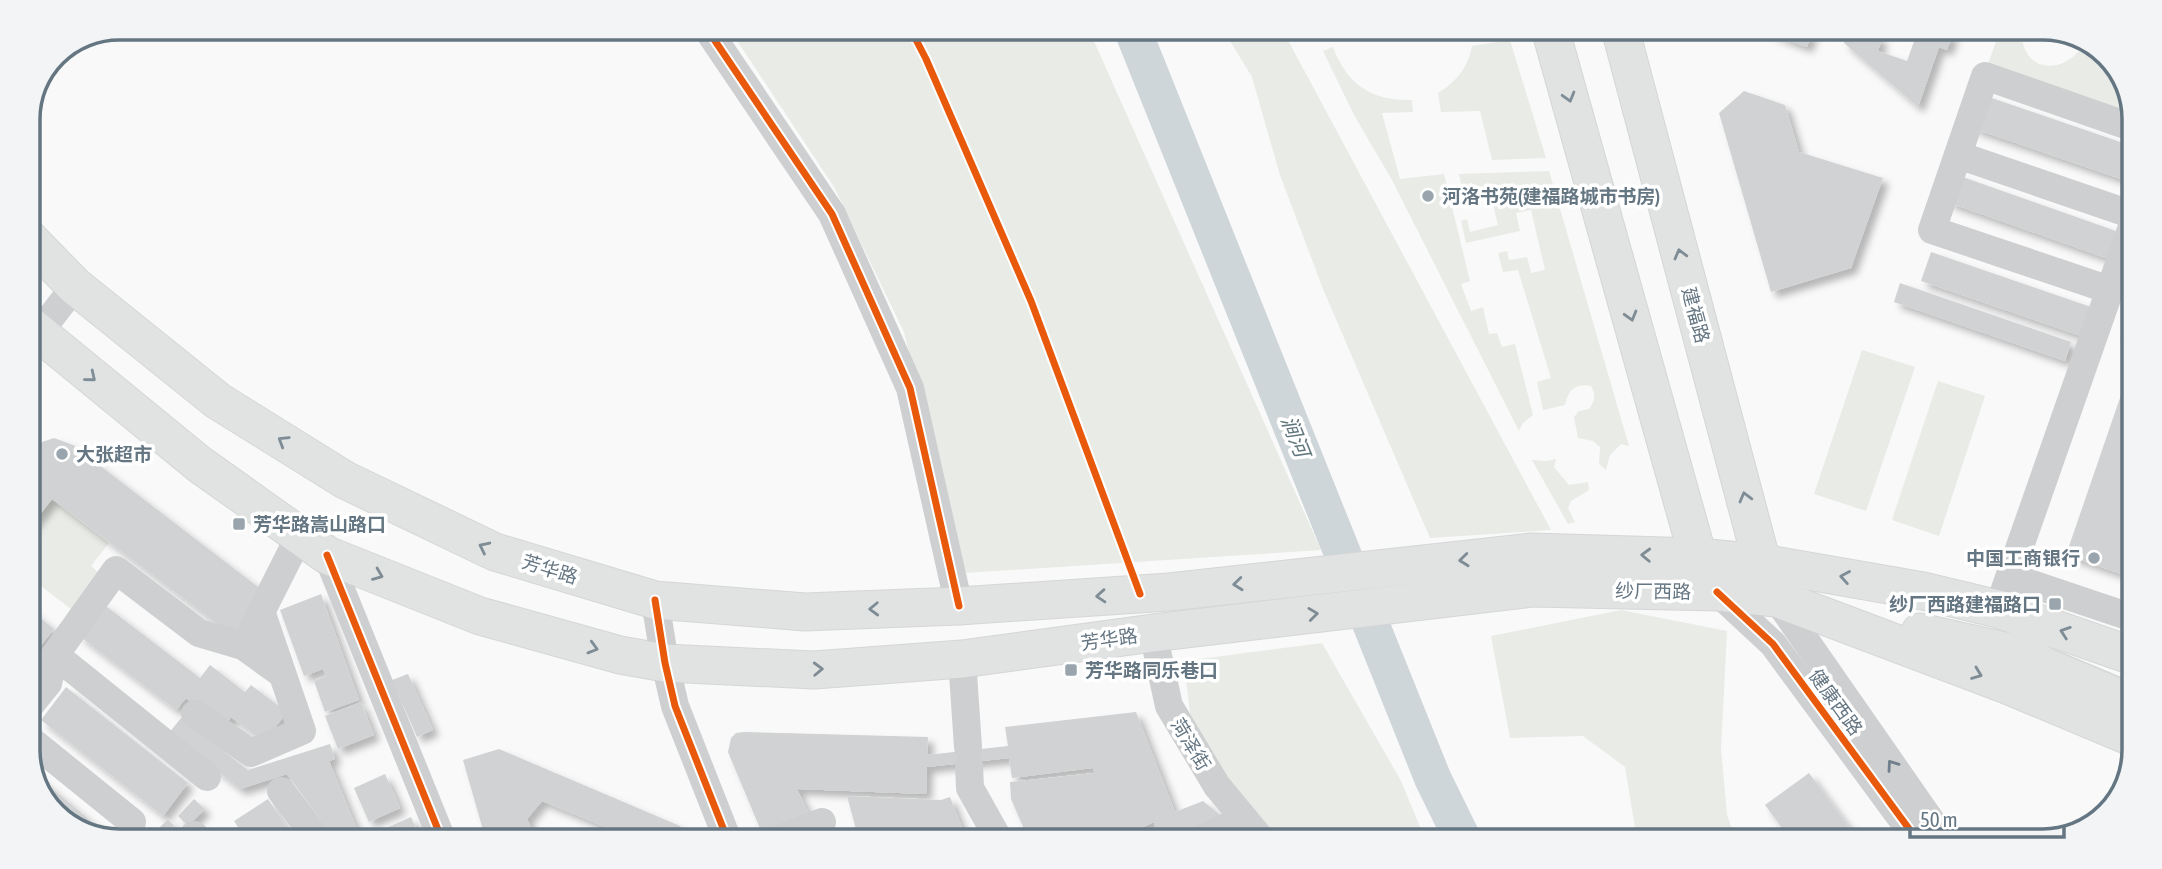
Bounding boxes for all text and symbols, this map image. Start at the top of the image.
one-way arrow [1561,91,1576,103]
place label: 河洛书苑(建福路城市书房) [1442,185,1660,207]
marker: 河洛书苑(建福路城市书房) [1420,188,1436,204]
one-way arrow [1673,248,1688,260]
street label: 建福路 [1678,285,1714,345]
one-way arrow [1622,310,1637,322]
one-way arrow [83,369,96,381]
water label: 涧河 [1277,412,1316,464]
one-way arrow [277,437,290,450]
place label: 大张超市 [76,443,152,465]
marker: 大张超市 [54,446,70,462]
one-way arrow [1739,491,1753,503]
place label: 芳华路嵩山路口 [253,513,386,535]
marker: 芳华路嵩山路口 [231,516,247,532]
one-way arrow [479,541,491,555]
place label: 中国工商银行 [1966,547,2080,569]
one-way arrow [1640,548,1651,563]
street label: 芳华路 [520,550,580,588]
marker: 中国工商银行 [2086,550,2102,566]
one-way arrow [1458,552,1470,567]
one-way arrow [371,567,383,581]
one-way arrow [1839,570,1851,585]
one-way arrow [1232,577,1244,592]
street label: 纱厂西路 [1615,579,1691,603]
one-way arrow [1095,589,1106,604]
place label: 纱厂西路建福路口 [1889,593,2041,615]
marker: 纱厂西路建福路口 [2047,596,2063,612]
one-way arrow [868,601,879,617]
one-way arrow [1308,607,1319,622]
street label: 芳华路 [1079,624,1139,654]
one-way arrow [2060,626,2072,640]
one-way arrow [587,639,599,654]
place label: 芳华路同乐巷口 [1085,659,1218,681]
one-way arrow [813,662,824,677]
marker: 芳华路同乐巷口 [1063,662,1079,678]
street label: 健康西路 [1805,665,1867,739]
one-way arrow [1971,666,1983,680]
street label: 菏泽街 [1167,714,1215,774]
one-way arrow [1888,760,1900,773]
scale bar [1910,796,2064,840]
text: 50 m [1920,807,1958,831]

